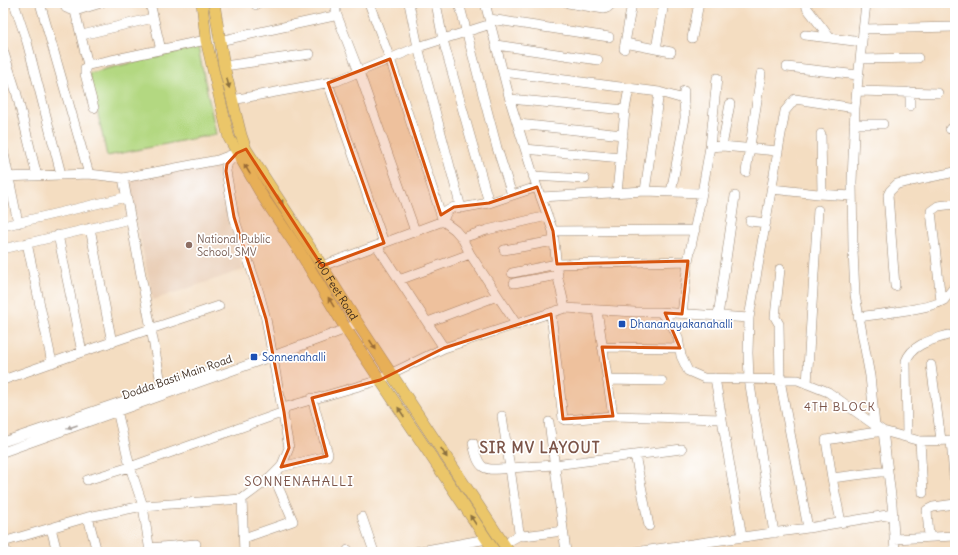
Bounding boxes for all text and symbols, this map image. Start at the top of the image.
one-way arrow [225,77,231,89]
one-way arrow [243,163,250,175]
one-way arrow [276,195,284,205]
place label: National Public School, SMV [197,232,271,259]
marker: National Public School, SMV [184,240,194,250]
street label: 100 Feet Road [311,255,361,323]
one-way arrow [327,296,334,308]
place label: Dhananayakanahalli [630,317,733,331]
marker: Dhananayakanahalli [617,319,627,329]
one-way arrow [369,340,377,350]
place label: Sonnenahalli [262,350,326,364]
street label: Dodda Basti Main Road [120,351,234,402]
marker: Sonnenahalli [249,352,259,362]
district label: 4TH BLOCK [804,399,876,414]
one-way arrow [397,406,405,417]
one-way arrow [65,425,77,431]
district label: SIR MV LAYOUT [479,438,601,457]
one-way arrow [440,448,448,459]
district label: SONNENAHALLI [244,473,354,490]
one-way arrow [470,514,477,525]

